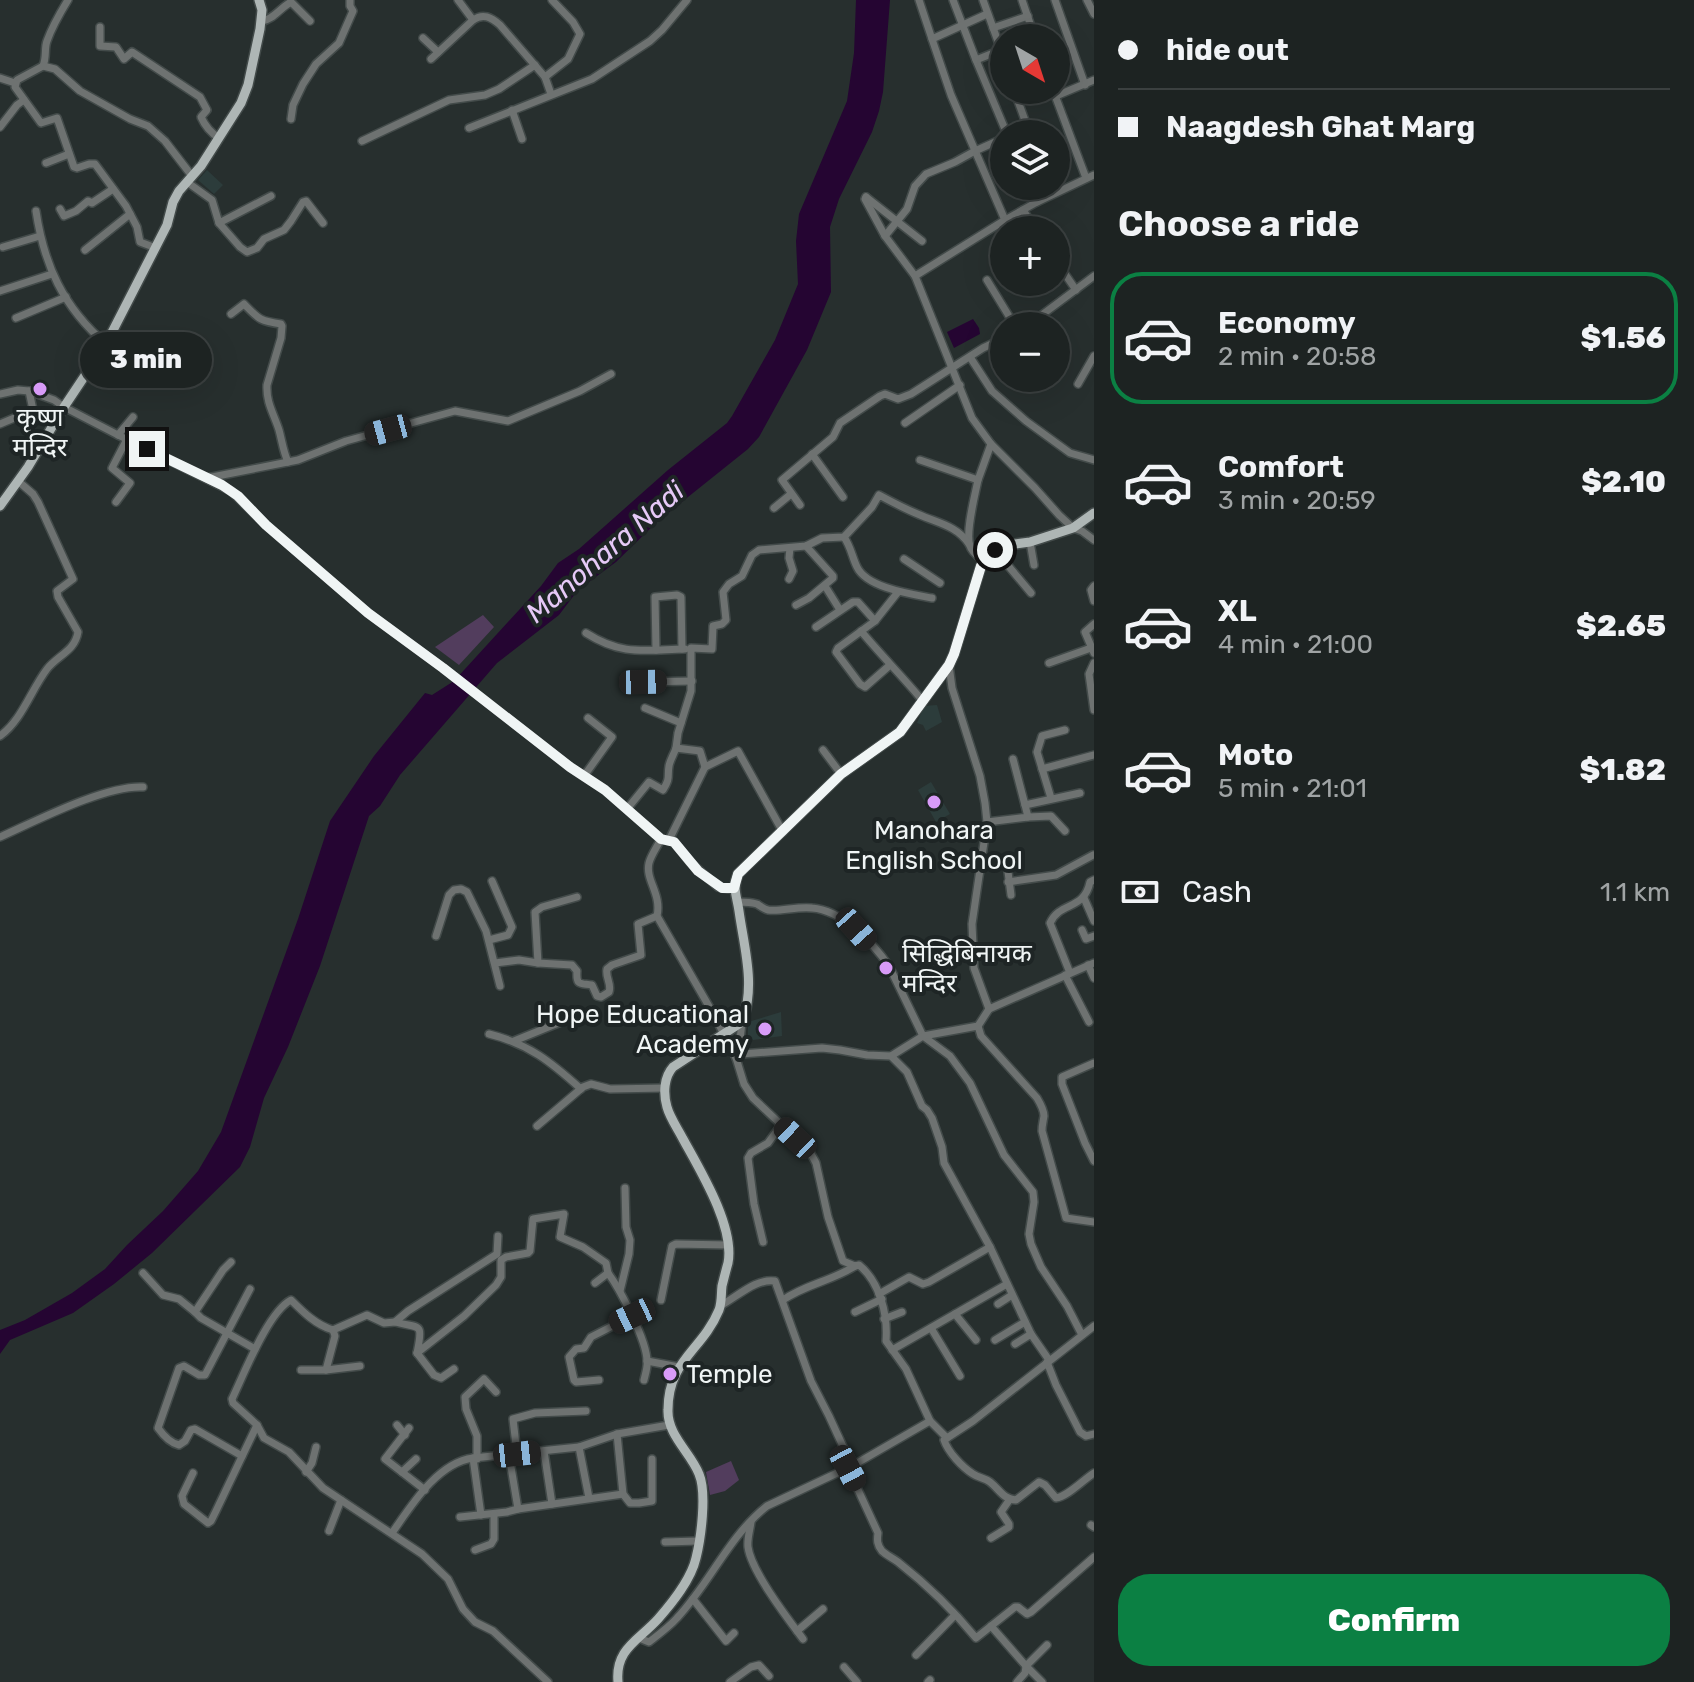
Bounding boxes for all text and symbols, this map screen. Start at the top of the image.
north arrow [990,24,1070,104]
map controls [990,24,1070,392]
text: hide out [1166,32,1289,68]
text: Naagdesh Ghat Marg [1166,109,1475,145]
button: layers [990,120,1070,200]
text: Choose a ride [1118,202,1359,245]
button: + [990,216,1070,296]
icon: car [1122,302,1194,374]
text: Economy [1218,305,1356,341]
button: − [990,312,1070,392]
text: $1.56 [1580,320,1666,356]
callout: 3 min [81,333,213,389]
text: 2 min · 20:58 [1218,341,1377,372]
text: 3 min [110,344,182,375]
marker: कृष्ण मन्दिर [31,380,49,398]
place label: कृष्ण मन्दिर [13,402,69,463]
car [362,412,414,448]
route end [129,431,165,467]
icon: car [1122,446,1194,518]
text: Comfort [1218,449,1344,485]
text: $2.10 [1581,464,1666,500]
water label: Manohara Nadi [519,474,692,630]
text: 3 min · 20:59 [1218,485,1376,516]
route start [977,532,1013,568]
icon: car [1122,590,1194,662]
text: XL [1218,593,1257,629]
text: $2.65 [1576,608,1666,644]
text: 4 min · 21:00 [1218,629,1373,660]
car [619,670,667,694]
icon: car [1122,734,1194,806]
text: Moto [1218,737,1293,773]
text: $1.82 [1580,752,1666,788]
text: 5 min · 21:01 [1218,773,1367,804]
marker: Manohara English School [925,793,943,811]
place label: Manohara English School [845,815,1023,876]
icon: cash [1118,870,1162,914]
text: Cash [1182,874,1252,910]
text: 1.1 km [1600,877,1670,908]
car [831,903,881,955]
place label: सिद्धिबिनायक मन्दिर [902,938,1033,999]
marker: सिद्धिबिनायक मन्दिर [877,959,895,977]
place label: Hope Educational Academy [536,999,749,1060]
marker: Hope Educational Academy [756,1020,774,1038]
car [769,1113,821,1163]
car [605,1295,659,1337]
place label: Temple [686,1359,773,1390]
marker: Temple [661,1365,679,1383]
car [492,1440,542,1468]
car [826,1441,870,1495]
button: Confirm [1118,1574,1670,1666]

